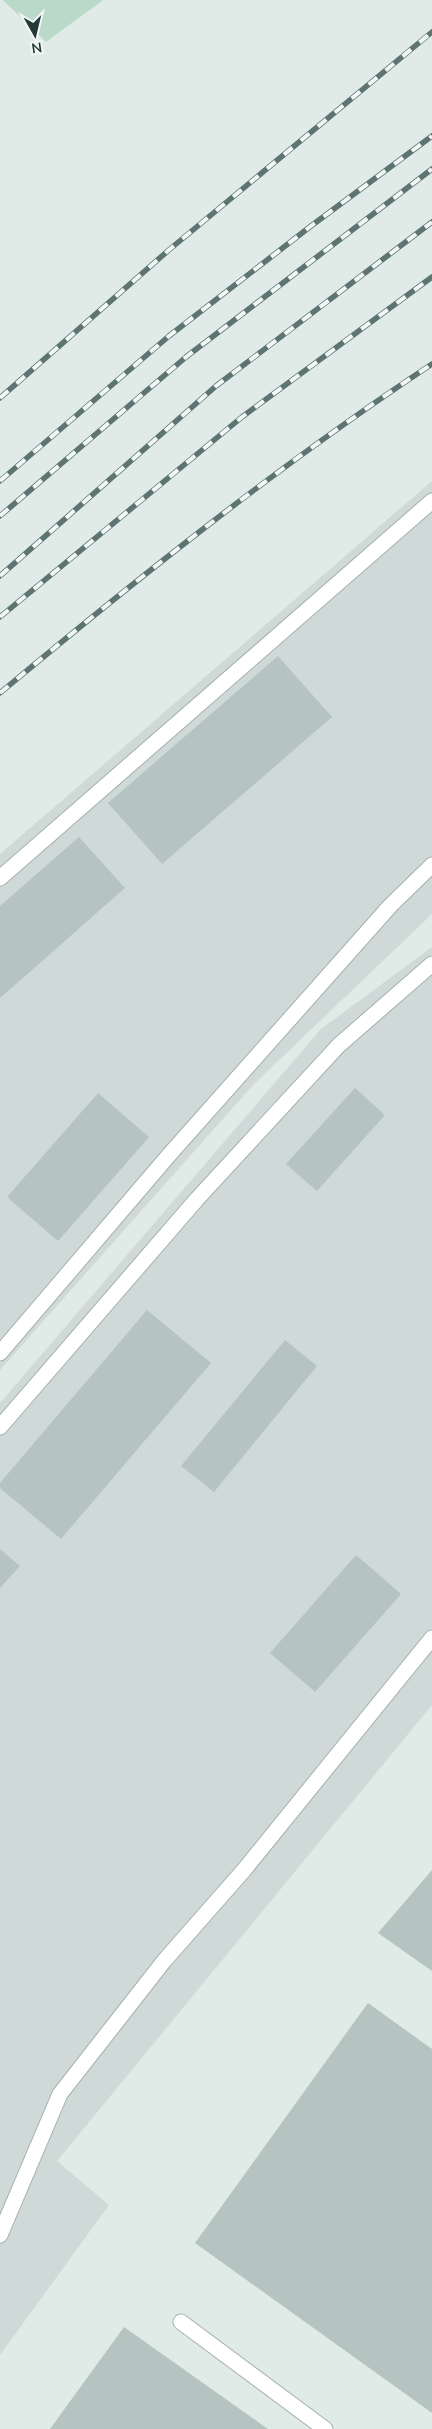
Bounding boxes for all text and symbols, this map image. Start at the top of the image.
north arrow [10,10,60,60]
text: N [30,37,43,58]

